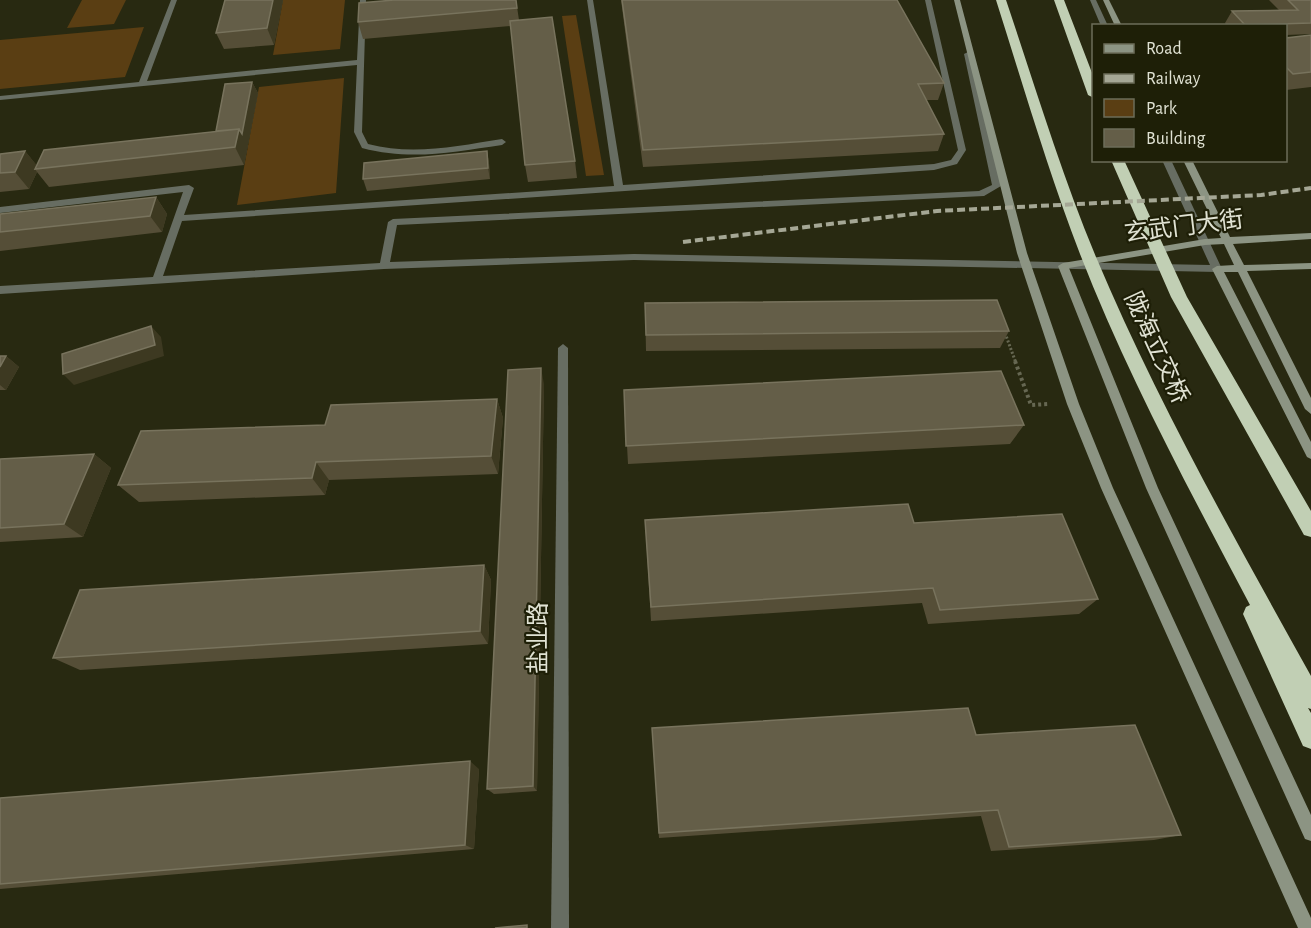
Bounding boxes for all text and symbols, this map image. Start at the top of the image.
legend [1092,24,1287,162]
text: Road [1146,40,1182,58]
text: Railway [1146,70,1201,88]
text: Park [1146,100,1178,118]
text: Building [1146,130,1206,148]
street label: 玄武门大街 [1123,206,1245,246]
street label: 陇海立交桥 [1120,288,1194,407]
street label: 盐业路 [525,602,551,674]

